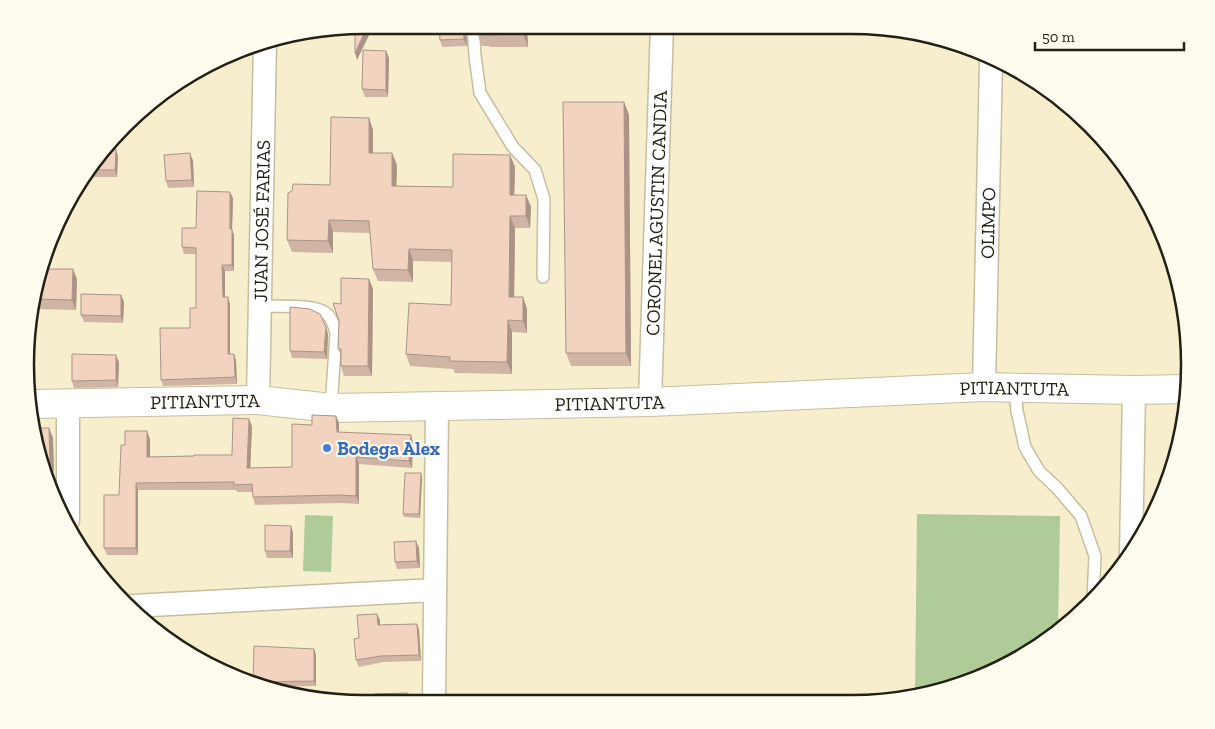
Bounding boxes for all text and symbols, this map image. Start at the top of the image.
scale bar [1035,20,1184,52]
text: 50 m [1042,28,1075,46]
street label: CORONEL AGUSTIN CANDIA [641,89,671,336]
street label: JUAN JOSÉ FARIAS [248,140,275,302]
street label: OLIMPO [975,187,1000,259]
street label: PITIANTUTA [959,375,1070,400]
street label: PITIANTUTA [150,388,261,413]
street label: PITIANTUTA [554,390,665,415]
place label: Bodega Alex [337,437,440,460]
marker: Bodega Alex [321,442,333,454]

